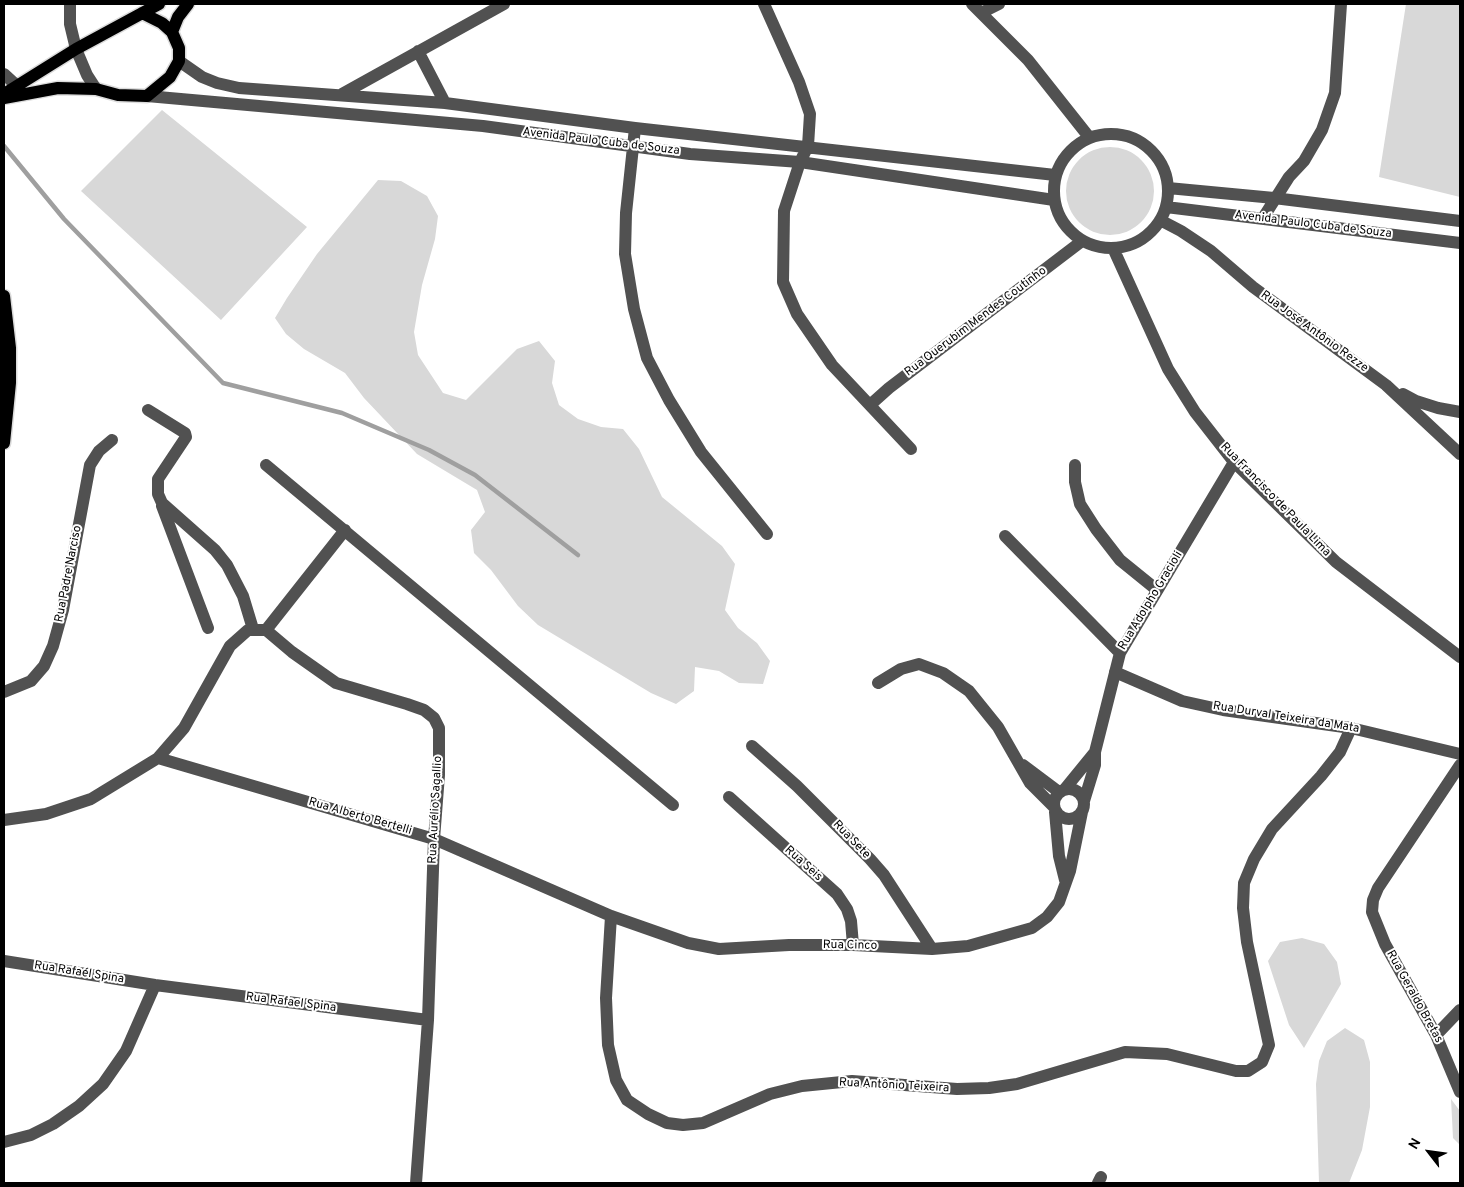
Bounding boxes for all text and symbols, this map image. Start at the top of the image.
street label: Avenida Paulo Cuba de Souza [522,125,680,159]
street label: Avenida Paulo Cuba de Souza [1234,208,1392,242]
street label: Rua Querubim Mendes Coutinho [902,264,1050,380]
street label: Rua José Antônio Rezze [1257,288,1371,376]
street label: Rua Francisco de Paula Lima [1217,440,1333,560]
street label: Rua Padre Narciso [53,524,85,624]
street label: Rua Adolpho Gracioli [1116,549,1186,653]
street label: Rua Durval Teixeira da Mata [1212,699,1360,737]
street label: Rua Aurélio Sagallio [426,756,446,864]
street label: Rua Alberto Bertelli [307,795,413,839]
street label: Rua Sete [829,818,873,862]
street label: Rua Seis [781,843,825,885]
street label: Rua Cinco [823,938,877,954]
street label: Rua Geraldo Bretas [1383,948,1445,1046]
street label: Rua Rafaél Spina [33,959,125,987]
street label: Rua Rafael Spina [245,990,337,1016]
street label: Rua Antônio Teixeira [838,1076,950,1096]
north arrow [1404,1127,1454,1177]
text: N [1406,1136,1425,1153]

